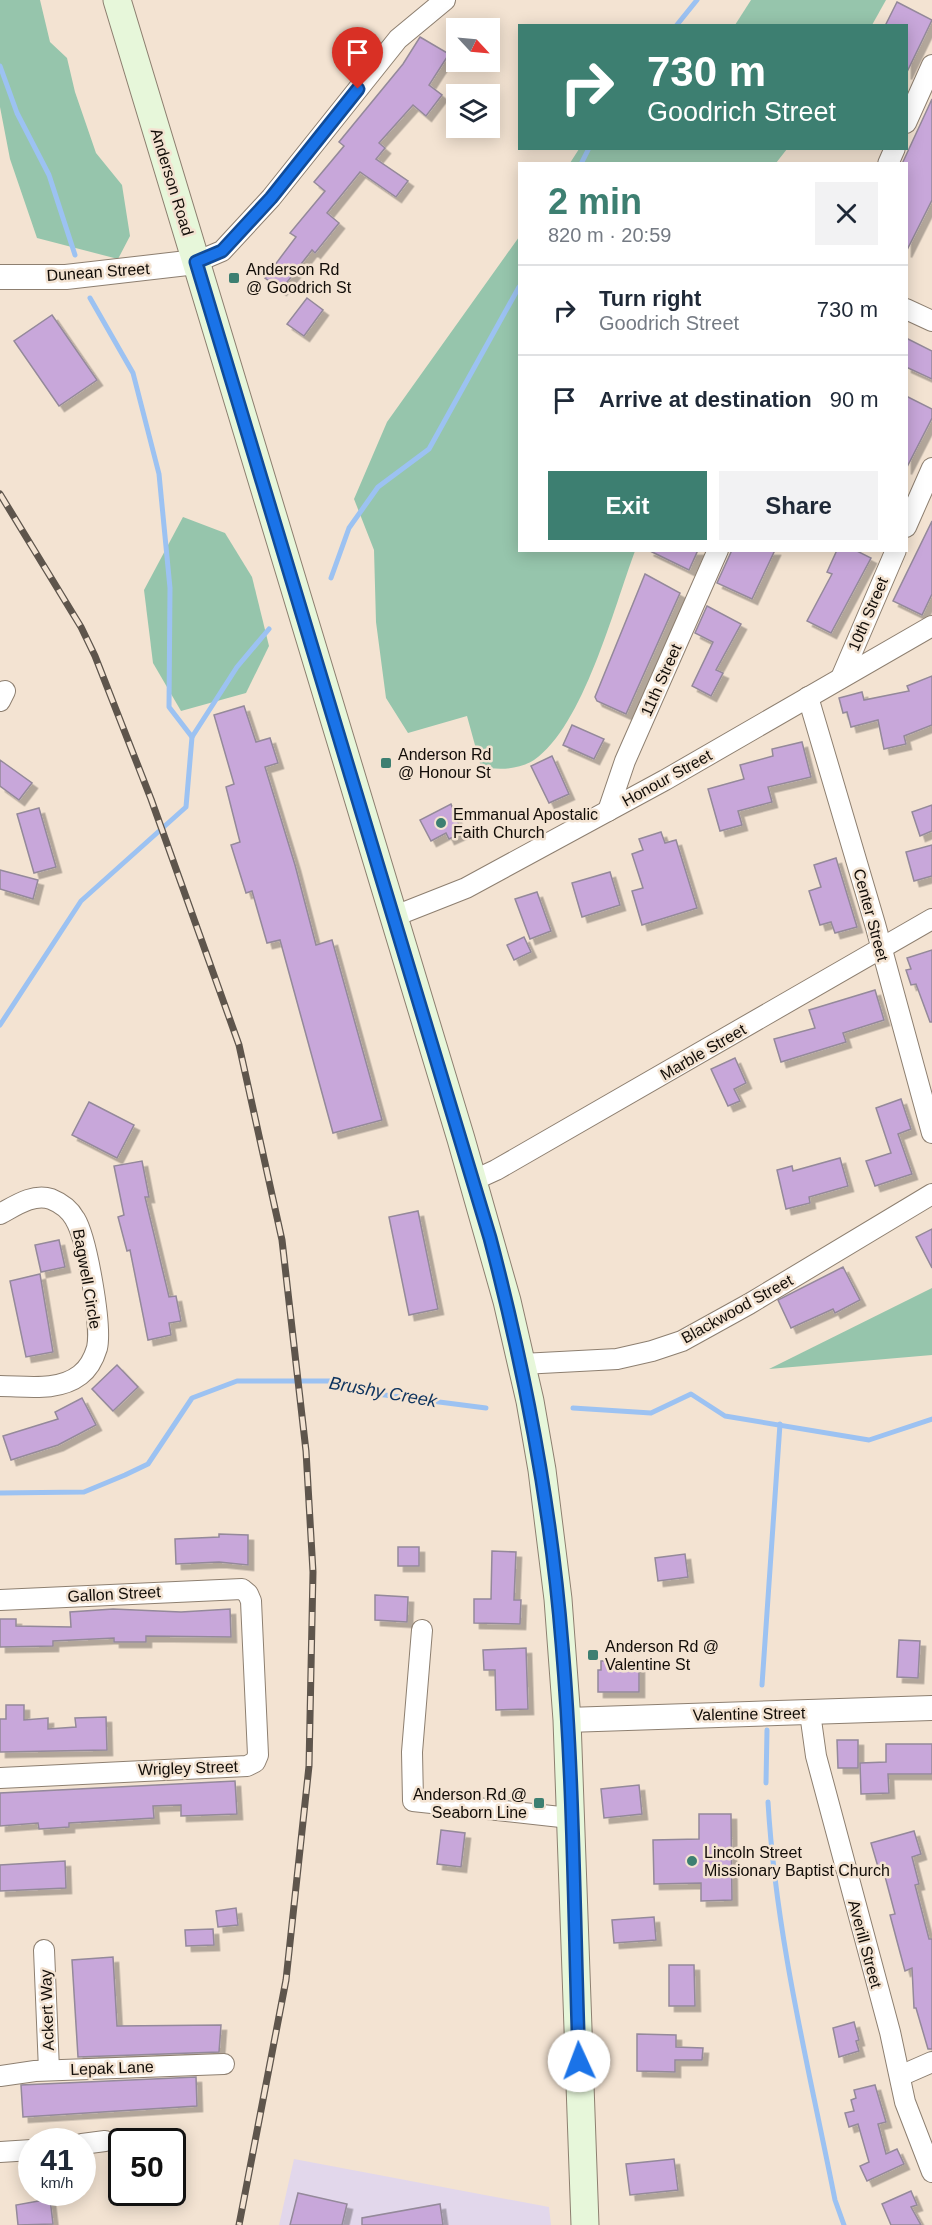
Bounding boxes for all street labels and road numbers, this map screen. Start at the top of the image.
street label: Anderson Road [148,126,196,238]
street label: Dunean Street [46,260,151,284]
street label: 10th Street [845,574,891,653]
street label: 11th Street [638,641,685,719]
street label: Honour Street [619,746,715,810]
street label: Center Street [850,867,892,964]
street label: Marble Street [657,1020,749,1083]
street label: Bagwell Circle [70,1228,104,1330]
street label: Blackwood Street [678,1271,796,1347]
street label: Gallon Street [67,1583,162,1605]
street label: Valentine Street [693,1705,806,1723]
street label: Wrigley Street [138,1758,239,1778]
street label: Averill Street [845,1898,885,1990]
street label: Ackert Way [37,1969,57,2051]
street label: Lepak Lane [70,2058,154,2078]

